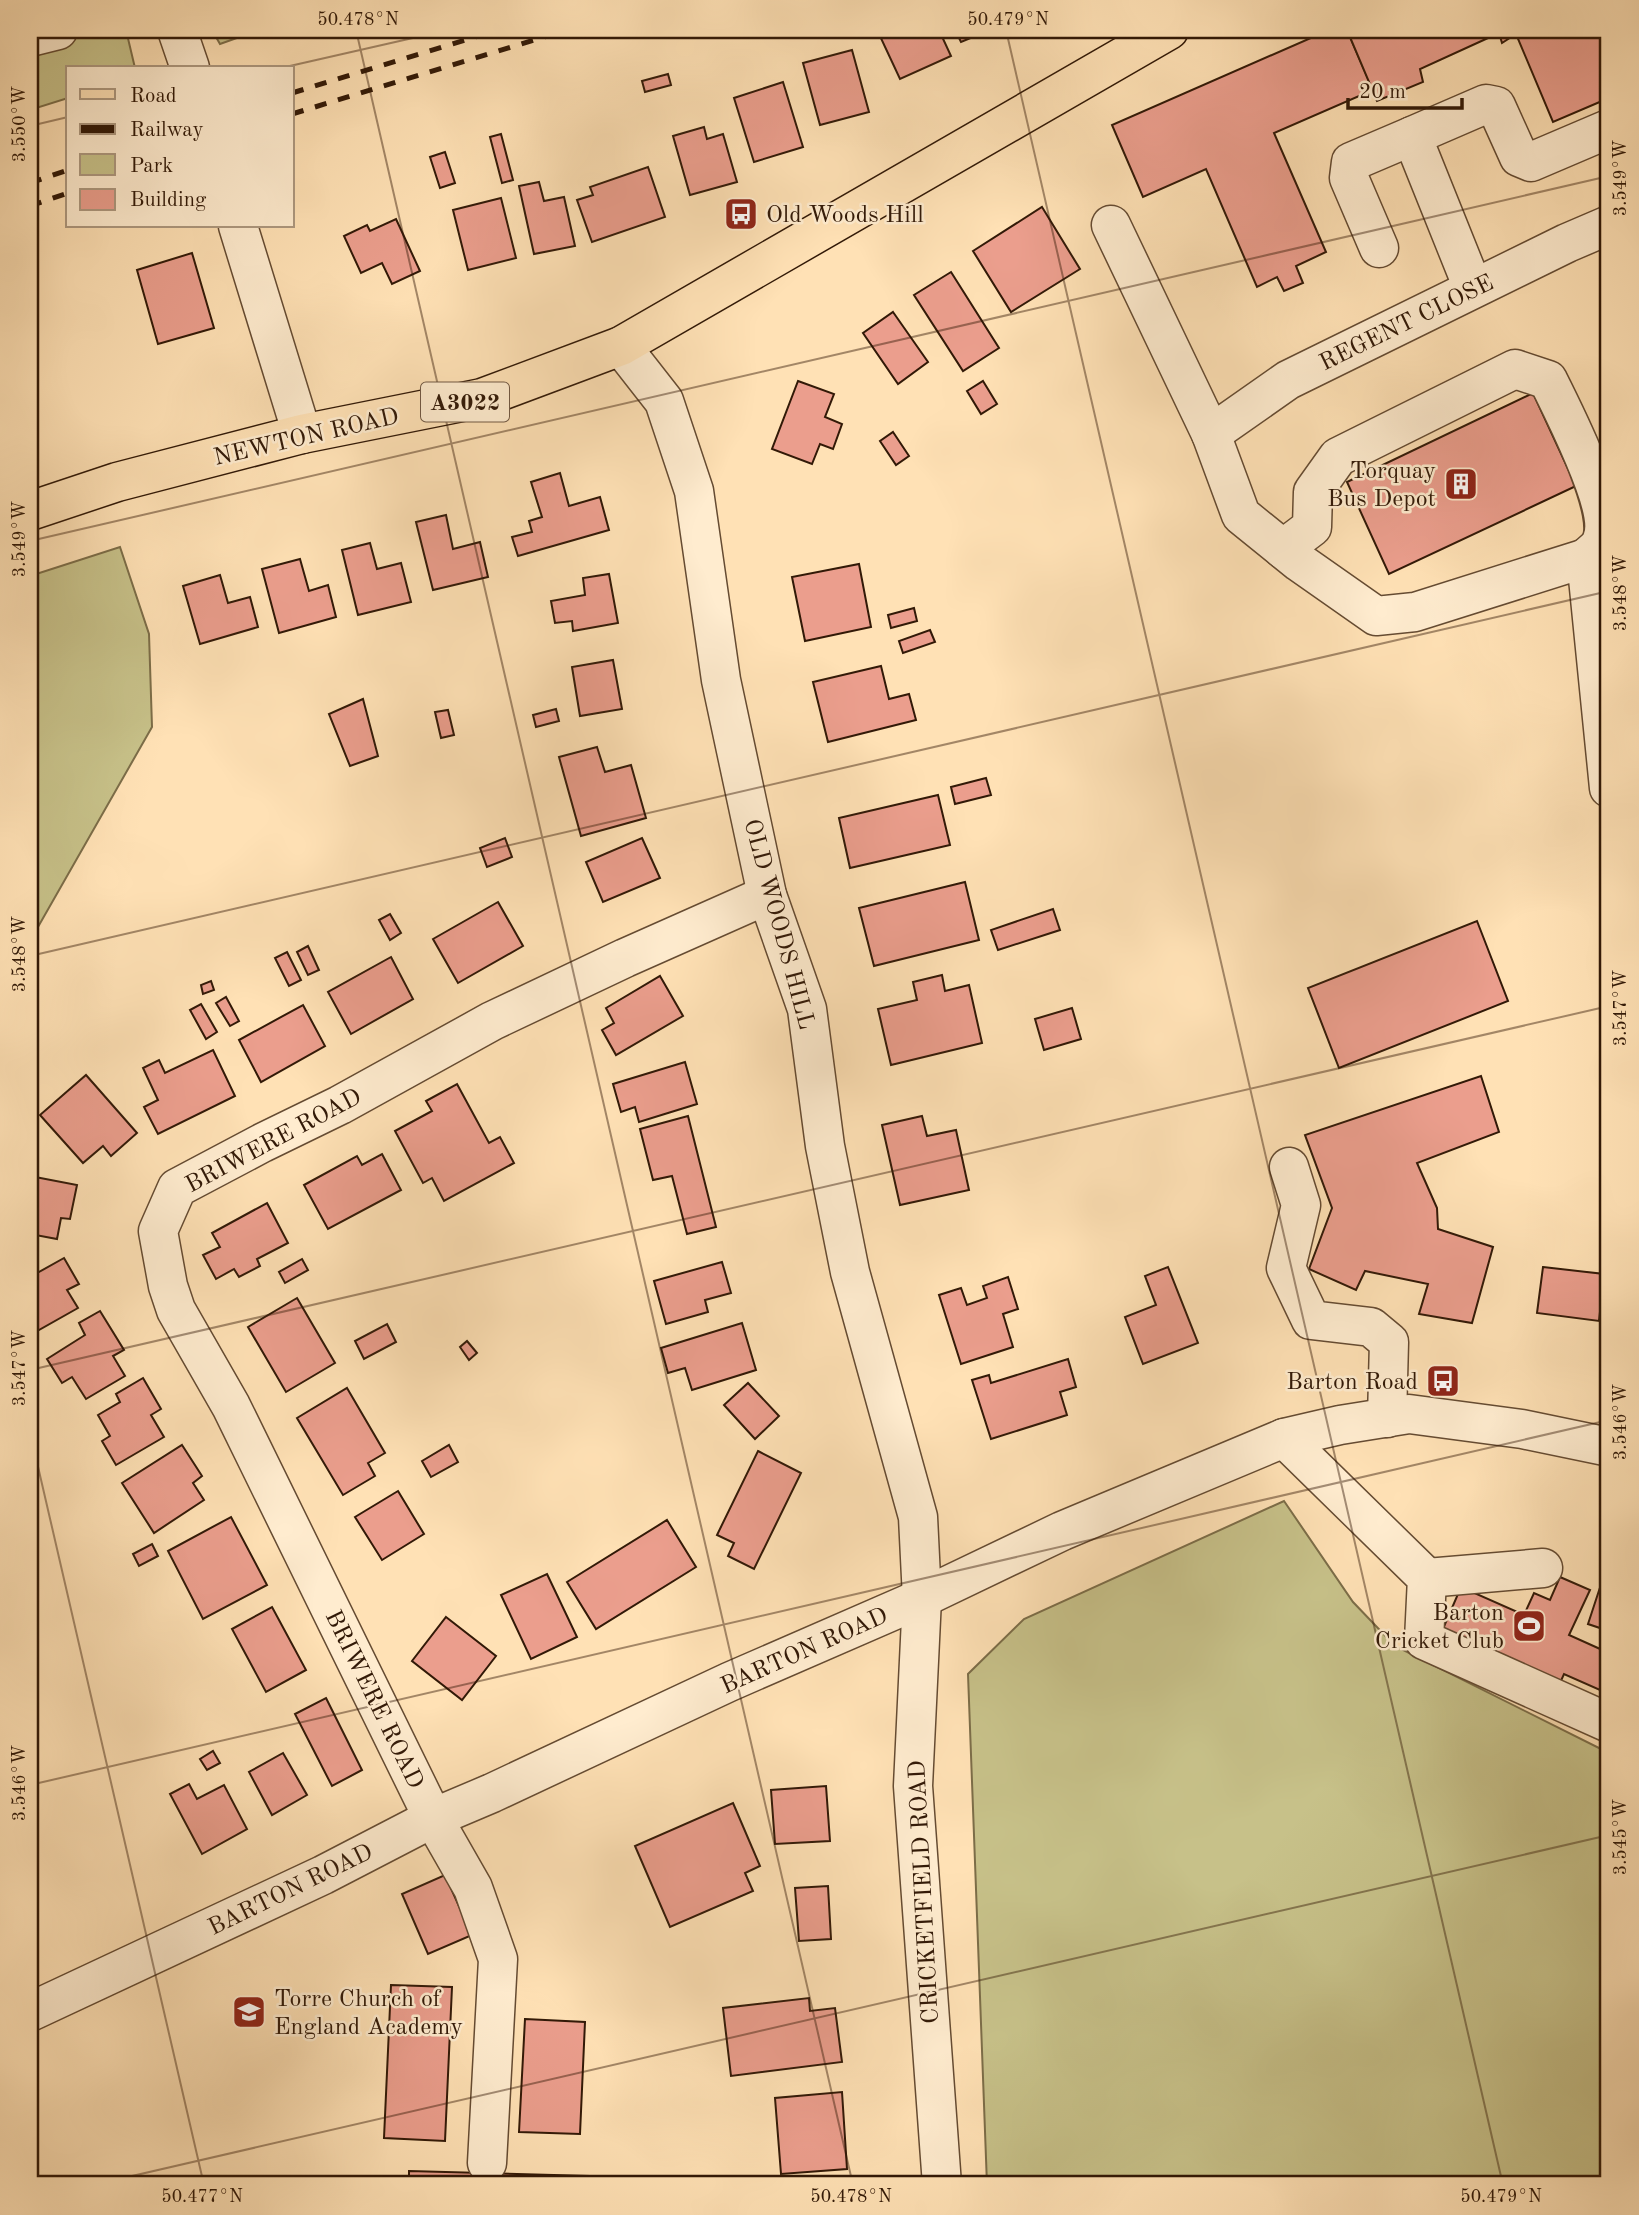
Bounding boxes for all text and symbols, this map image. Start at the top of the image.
text: 50.478°N [317,11,399,29]
text: 50.479°N [967,11,1049,29]
legend [66,66,294,228]
scale bar [1348,66,1462,110]
text: 20 m [1359,82,1406,103]
text: 3.550°W [11,86,29,162]
text: Road [130,86,177,107]
text: Railway [130,120,204,141]
text: 3.549°W [1612,140,1630,216]
text: Park [130,156,173,177]
text: Building [130,190,207,211]
bus stop icon: Old Woods Hill [722,195,760,233]
place label: Old Woods Hill [766,204,924,228]
street label: REGENT CLOSE [1316,271,1498,376]
road number: A3022 [421,382,509,422]
street label: NEWTON ROAD [211,405,401,471]
place label: Torquay Bus Depot [1327,460,1436,512]
building icon: Torquay Bus Depot [1442,465,1480,503]
text: 3.549°W [11,501,29,577]
text: 3.548°W [1612,555,1630,631]
street label: OLD WOODS HILL [738,817,818,1032]
text: 3.548°W [11,916,29,992]
text: 3.547°W [1612,970,1630,1046]
street label: BRIWERE ROAD [182,1085,366,1198]
text: 3.547°W [11,1330,29,1406]
bus stop icon: Barton Road [1424,1362,1462,1400]
place label: Barton Road [1286,1371,1418,1395]
text: 3.546°W [1612,1384,1630,1460]
place label: Barton Cricket Club [1375,1602,1504,1654]
street label: BARTON ROAD [718,1604,892,1699]
street label: BRIWERE ROAD [320,1607,427,1793]
sports icon: Barton Cricket Club [1510,1607,1548,1645]
text: 3.546°W [11,1745,29,1821]
street label: CRICKETFIELD ROAD [906,1759,944,2024]
text: 3.545°W [1612,1799,1630,1875]
street label: BARTON ROAD [205,1841,377,1941]
place label: Torre Church of England Academy [274,1988,463,2040]
school or university icon: Torre Church of England Academy [230,1993,268,2031]
text: 50.477°N [161,2188,243,2206]
text: 50.478°N [810,2188,892,2206]
text: 50.479°N [1460,2188,1542,2206]

